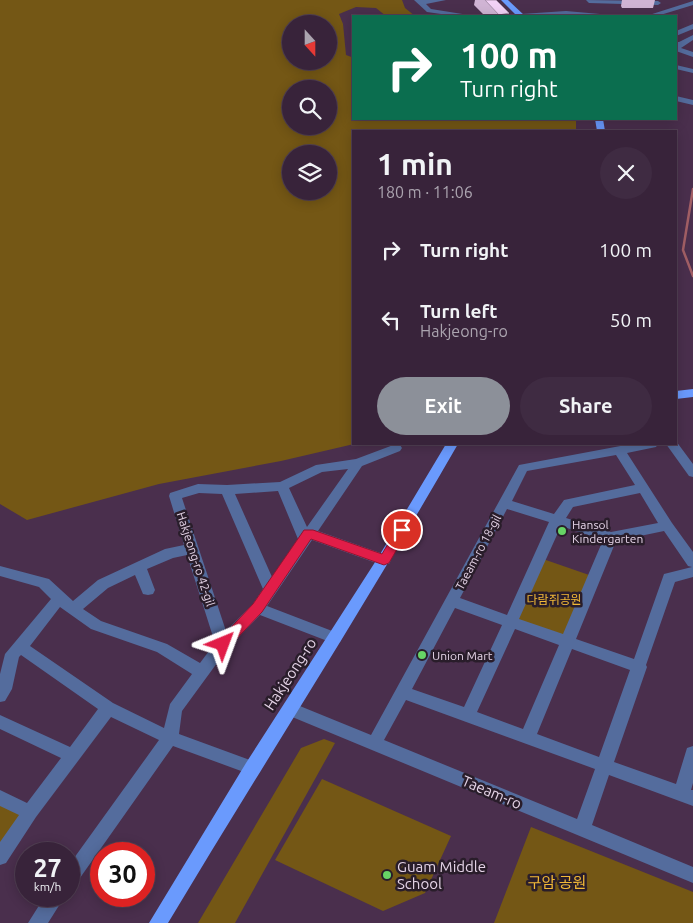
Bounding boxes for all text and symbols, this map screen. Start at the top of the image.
north arrow [282,15,338,70]
map controls [282,15,337,200]
icon: right [377,35,442,100]
text: 100 m [460,35,558,75]
text: Turn right [460,76,558,101]
button: search [282,80,337,135]
button: layers [282,145,337,200]
text: 1 min [377,147,453,181]
button: close [600,147,652,199]
text: 180 m · 11:06 [377,183,473,201]
icon: right [377,236,405,264]
text: Turn right [420,239,508,261]
text: 100 m [599,239,652,261]
text: Turn left [420,300,498,322]
icon: left [377,306,405,334]
text: 50 m [610,309,652,331]
text: Hakjeong-ro [420,322,508,340]
button: Exit [377,377,510,435]
button: Share [520,377,652,435]
pin [381,509,423,551]
street label: Hakjeong-ro 42-gil [175,510,217,608]
street label: Taeam-ro 18-gil [453,512,503,592]
icon: arrive [388,516,416,544]
place label: Hansol Kindergarten [572,518,643,545]
marker: Hansol Kindergarten [556,525,568,537]
park label: 다람쥐공원 [526,593,582,606]
position arrow [196,617,248,669]
street label: Hakjeong-ro [260,635,320,713]
marker: Union Mart [416,649,428,661]
place label: Union Mart [432,649,493,662]
street label: Taeam-ro [460,772,524,812]
speed limit sign: 30 [90,842,155,907]
text: 27 [33,854,62,882]
place label: Guam Middle School [397,858,486,892]
marker: Guam Middle School [381,869,393,881]
park label: 구암 공원 [528,874,586,891]
text: km/h [34,880,61,893]

